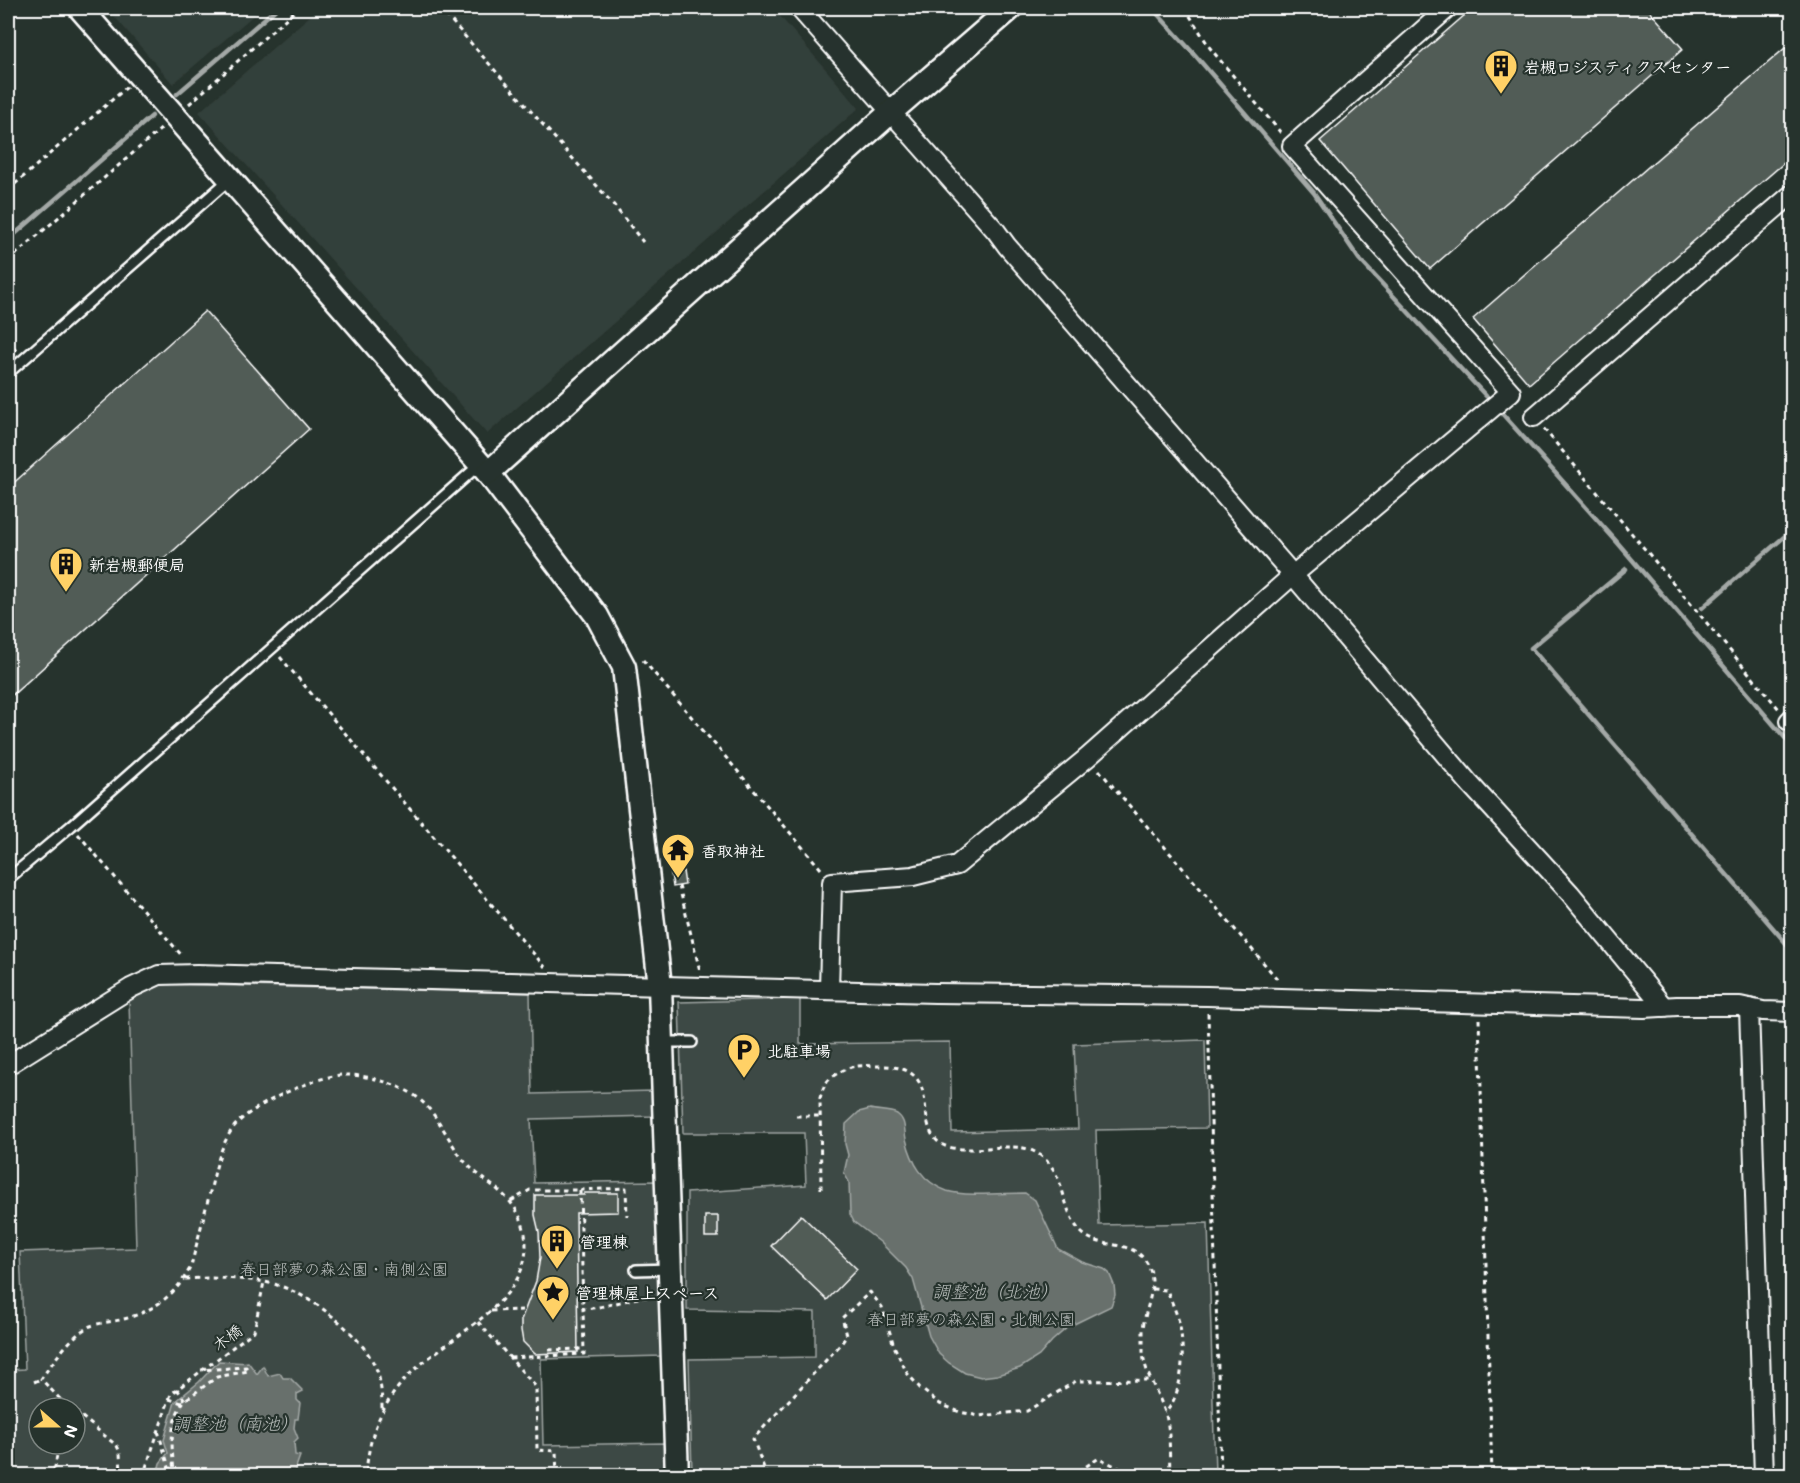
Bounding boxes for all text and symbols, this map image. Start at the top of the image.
building icon: 岩槻ロジスティクスセンター [1483,48,1519,95]
place label: 岩槻ロジスティクスセンター [1524,56,1731,77]
building icon: 新岩槻郵便局 [48,546,84,593]
place label: 新岩槻郵便局 [89,554,185,575]
temple icon: 香取神社 [660,832,696,879]
place label: 香取神社 [701,840,765,861]
parking icon: 北駐車場 [726,1032,762,1079]
place label: 北駐車場 [767,1040,831,1061]
building icon: 管理棟 [539,1223,575,1270]
place label: 管理棟 [580,1231,629,1252]
park label: 春日部夢の森公園・南側公園 [240,1258,448,1279]
place icon: 管理棟屋上スペース [535,1274,571,1321]
water label: 調整池（北池） [932,1279,1058,1303]
place label: 管理棟屋上スペース [576,1282,719,1303]
park label: 春日部夢の森公園・北側公園 [867,1308,1075,1329]
street label: 木橋 [208,1319,246,1355]
north arrow [27,1396,87,1456]
water label: 調整池（南池） [172,1411,298,1435]
text: N [59,1422,83,1441]

